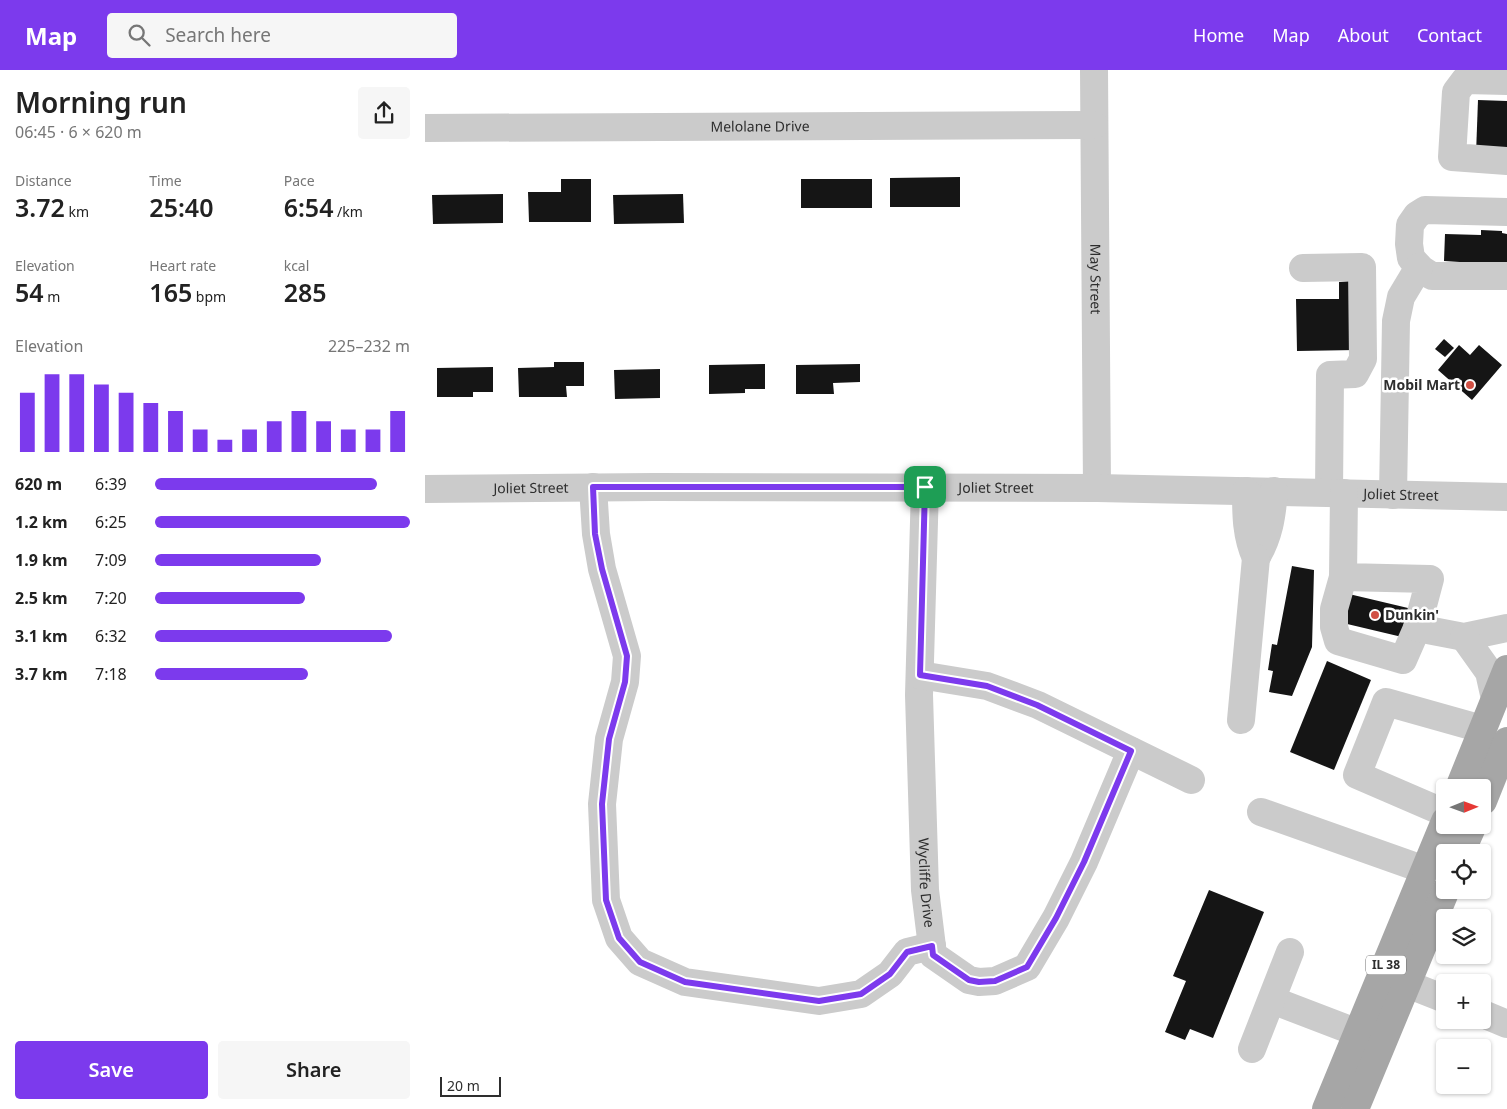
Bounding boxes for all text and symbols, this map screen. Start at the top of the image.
search box [107,13,457,58]
text: Map [25,19,77,52]
icon: search [125,21,153,49]
text: Search here [165,22,271,48]
text: Home [1193,23,1244,47]
text: Map [1272,23,1310,47]
text: About [1338,23,1389,47]
text: Contact [1417,23,1482,47]
text: Morning run [15,83,187,121]
button: share [358,87,410,139]
street label: Melolane Drive [710,116,810,136]
text: 06:45 · 6 × 620 m [15,121,142,143]
text: Distance [15,171,72,190]
text: Time [149,171,182,190]
text: Pace [284,171,315,190]
text: 3.72 [15,190,65,224]
text: 25:40 [149,190,213,224]
text: 6:54 [284,190,333,224]
text: km [65,202,89,221]
text: /km [333,202,363,221]
street label: May Street [1086,244,1106,314]
text: Elevation [15,256,75,275]
text: Heart rate [149,256,216,275]
text: kcal [284,256,309,275]
text: 54 [15,275,44,309]
text: 165 [149,275,192,309]
text: 285 [284,275,327,309]
text: m [44,287,60,306]
text: bpm [192,287,226,306]
text: Elevation [15,335,83,357]
text: 225–232 m [328,335,410,357]
place label: Mobil Mart [1383,375,1460,394]
marker: Mobil Mart [1464,379,1476,391]
pin [904,466,946,508]
text: 620 m [15,473,62,495]
text: 6:39 [95,473,127,495]
icon: arrive [911,473,939,501]
street label: Joliet Street [491,478,569,497]
street label: Joliet Street [956,478,1034,497]
street label: Joliet Street [1361,484,1439,504]
text: 1.2 km [15,511,67,533]
text: 6:25 [95,511,127,533]
text: 1.9 km [15,549,67,571]
text: 7:09 [95,549,127,571]
text: 2.5 km [15,587,67,609]
text: 7:20 [95,587,127,609]
place label: Dunkin' [1385,605,1439,624]
marker: Dunkin' [1369,609,1381,621]
text: 3.1 km [15,625,67,647]
text: 6:32 [95,625,127,647]
text: 3.7 km [15,663,67,685]
text: 7:18 [95,663,127,685]
north arrow [1436,779,1491,834]
map controls [1436,779,1491,1094]
street label: Wycliffe Drive [914,838,940,929]
button: locate [1436,844,1491,899]
button: layers [1436,909,1491,964]
road number: IL 38 [1366,956,1406,974]
button: + [1436,974,1491,1029]
button: − [1436,1039,1491,1094]
button: Save [15,1041,208,1099]
button: Share [218,1041,410,1099]
scale bar [440,1074,501,1097]
text: 20 m [447,1076,480,1095]

